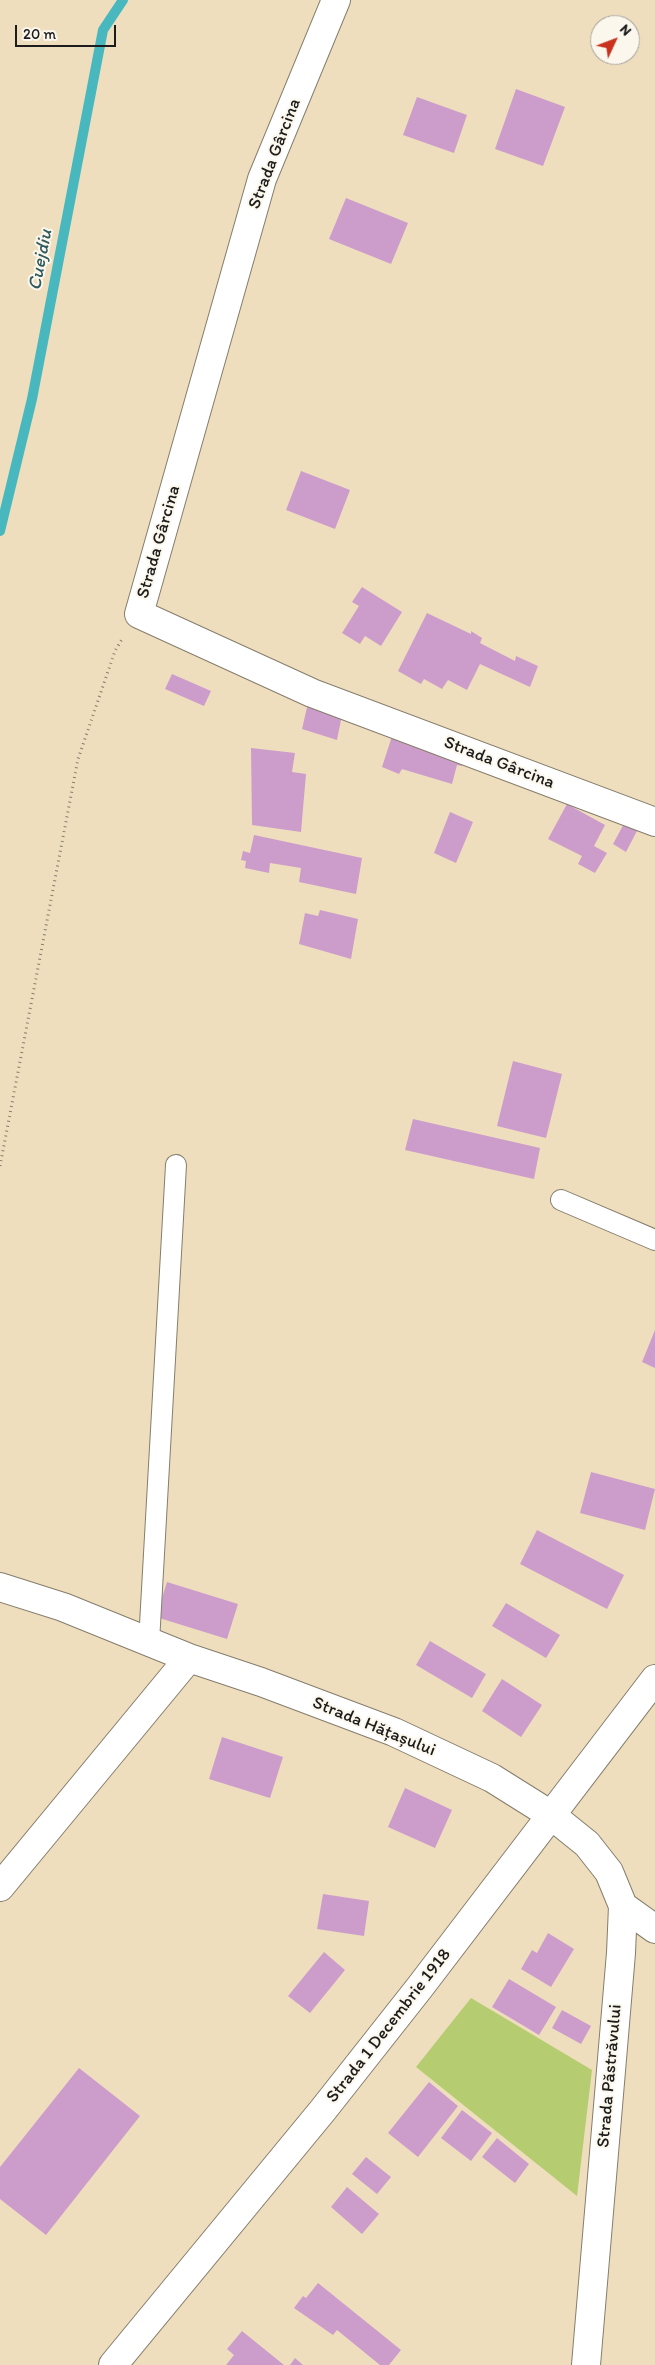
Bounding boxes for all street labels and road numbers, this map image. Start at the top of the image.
street label: Strada Gârcina [244,96,306,212]
street label: Strada Gârcina [133,483,185,601]
street label: Strada Gârcina [441,732,557,794]
street label: Strada Hățașului [309,1692,439,1762]
street label: Strada 1 Decembrie 1918 [322,1945,456,2107]
street label: Strada Păstrăvului [593,2003,627,2149]

